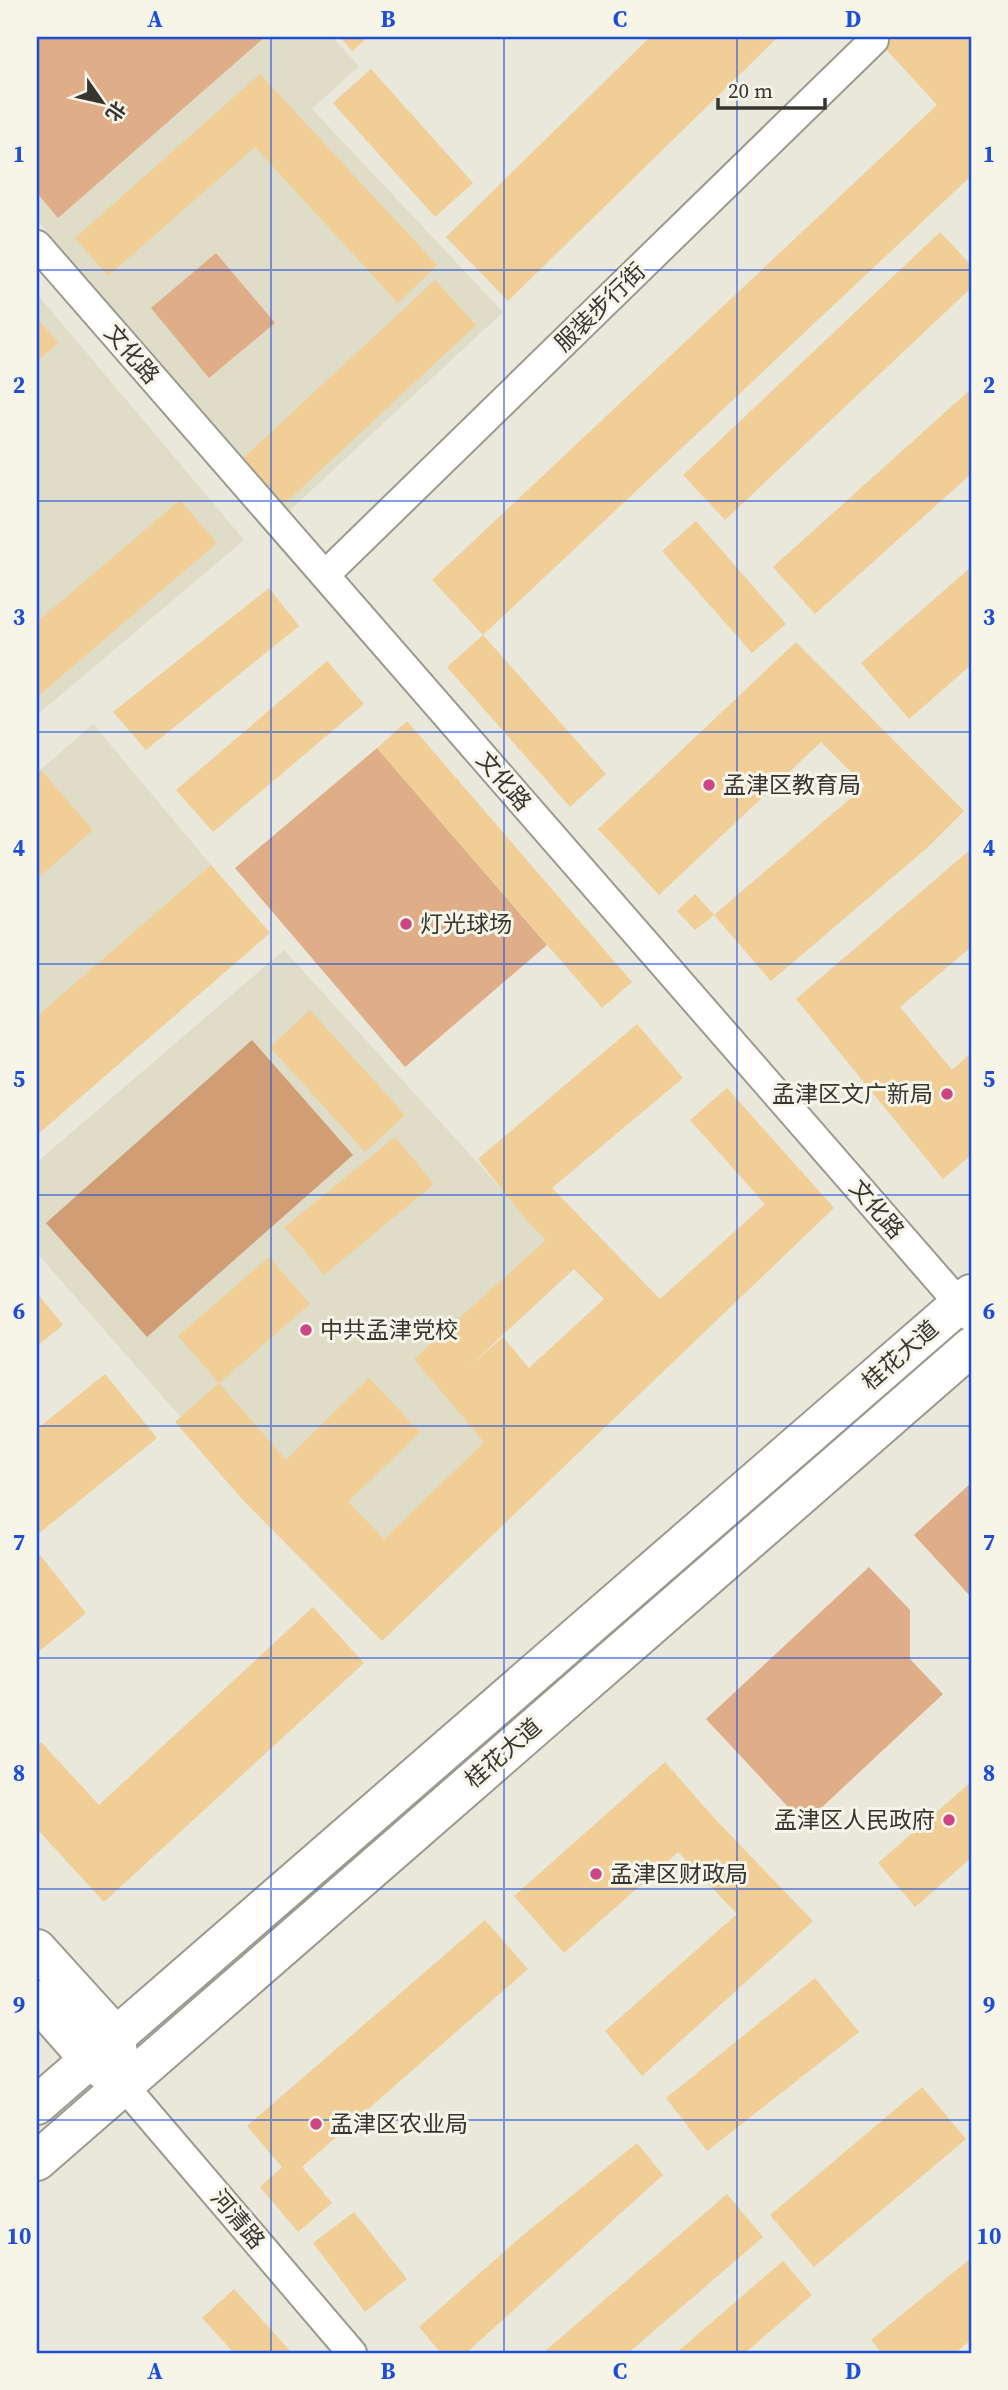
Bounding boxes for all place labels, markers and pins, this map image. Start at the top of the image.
place label: 孟津区教育局 [723,769,861,801]
marker: 孟津区教育局 [701,777,717,793]
place label: 灯光球场 [420,908,512,940]
marker: 灯光球场 [398,916,414,932]
place label: 孟津区文广新局 [772,1078,933,1110]
marker: 孟津区文广新局 [939,1086,955,1102]
place label: 中共孟津党校 [320,1314,458,1346]
marker: 中共孟津党校 [298,1322,314,1338]
place label: 孟津区人民政府 [774,1804,935,1836]
marker: 孟津区人民政府 [941,1812,957,1828]
place label: 孟津区财政局 [610,1858,748,1890]
marker: 孟津区财政局 [588,1866,604,1882]
place label: 孟津区农业局 [330,2108,468,2140]
marker: 孟津区农业局 [308,2116,324,2132]

